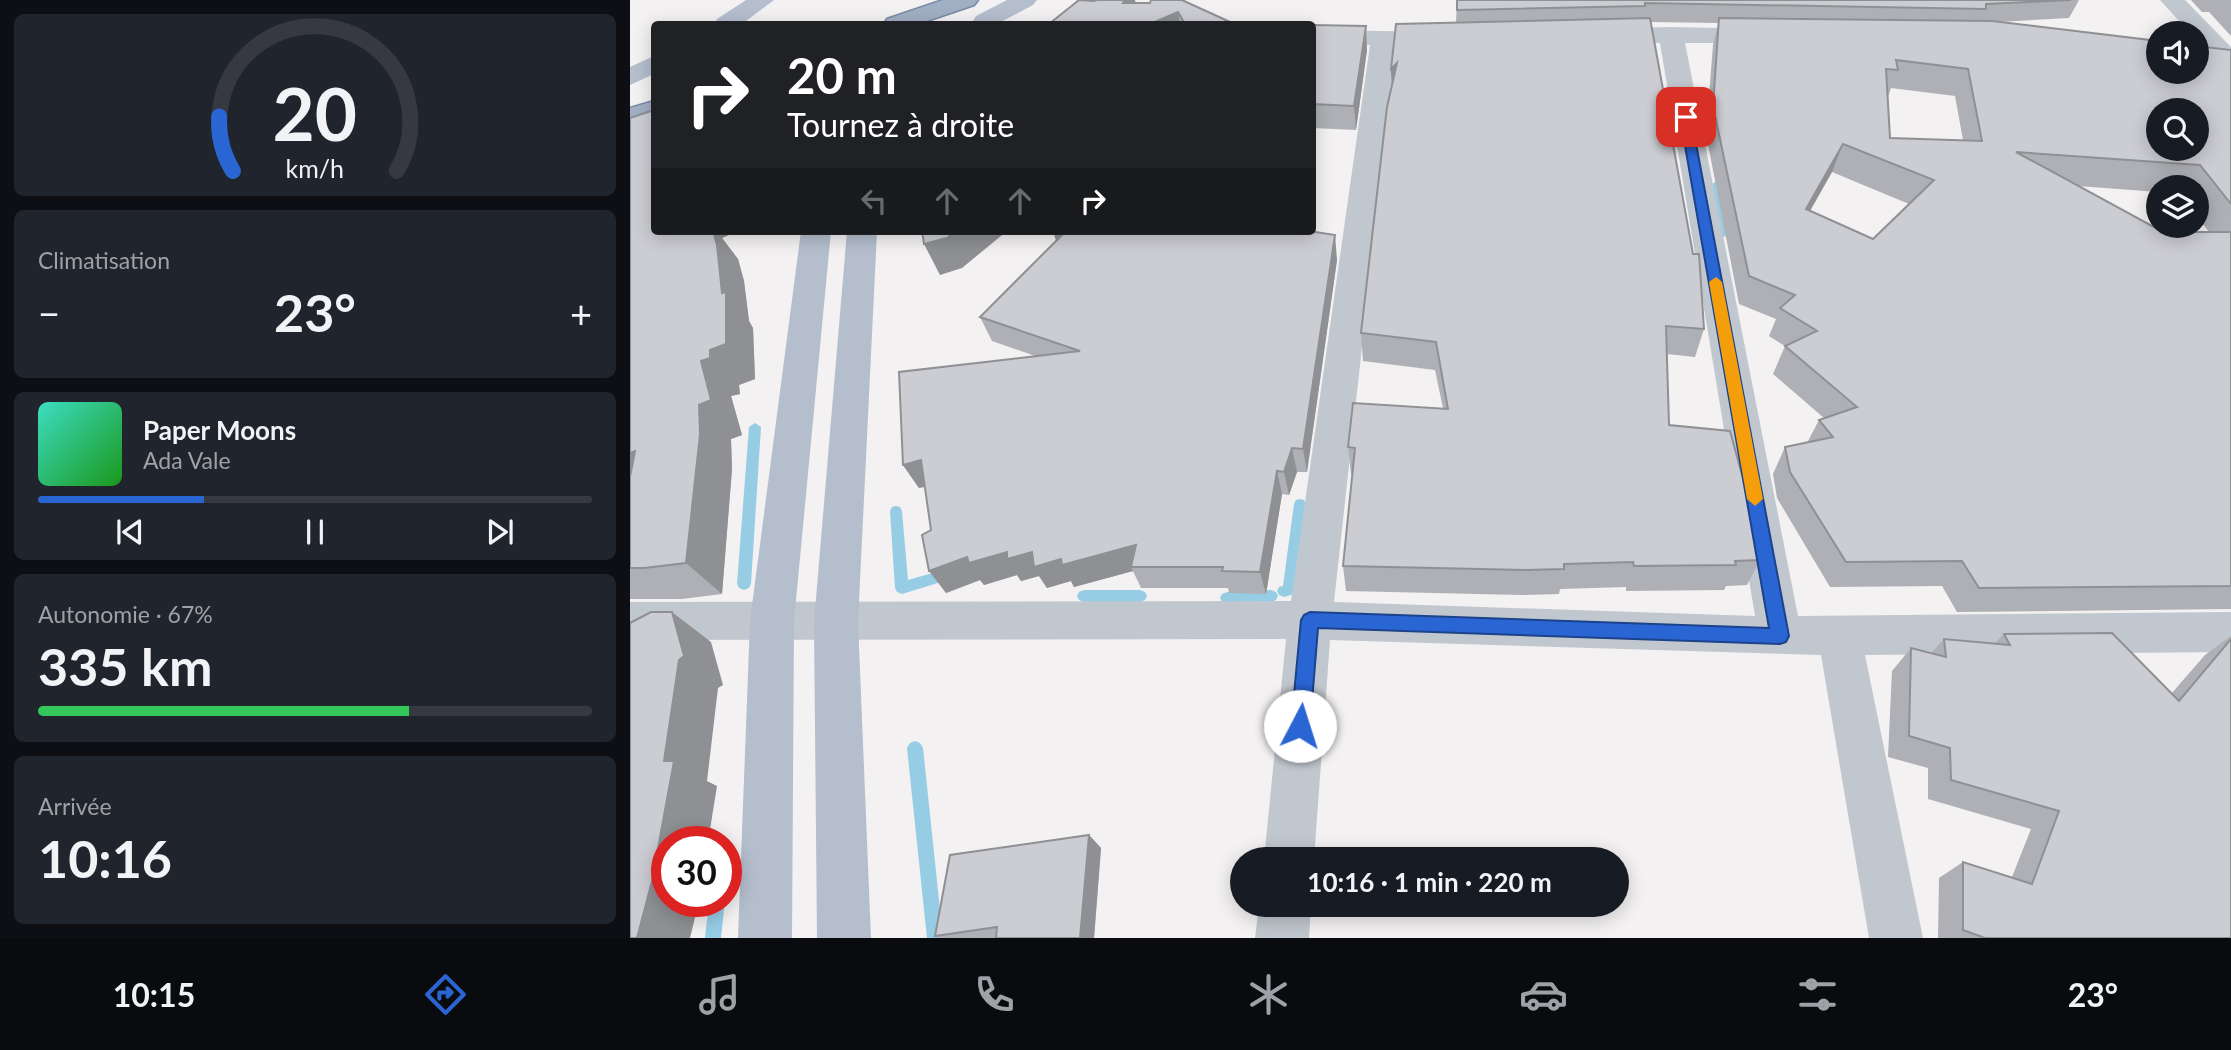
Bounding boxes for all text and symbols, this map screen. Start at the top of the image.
map controls [2146,21,2209,238]
button: sound [2146,21,2209,84]
text: 20 m [787,46,897,104]
icon: right [672,49,763,140]
text: 20 [273,69,357,157]
pin [1656,87,1716,147]
icon: arrive [1667,98,1705,136]
button: search [2146,98,2209,161]
text: Tournez à droite [787,105,1014,144]
text: km/h [286,153,344,183]
button: layers [2146,175,2209,238]
icon: left [855,182,893,220]
icon: ahead [928,182,966,220]
icon: ahead [1001,182,1039,220]
icon: right [1074,182,1112,220]
text: Climatisation [38,246,170,274]
text: 23° [274,281,356,343]
text: − [38,290,60,336]
text: + [570,290,592,336]
text: Paper Moons [143,414,296,446]
text: Ada Vale [143,446,231,474]
icon: previous [111,513,149,551]
icon: pause [296,513,334,551]
icon: next [481,513,519,551]
text: Autonomie · 67% [38,600,213,628]
text: 335 km [38,635,212,697]
position arrow [1263,689,1337,763]
text: Arrivée [38,792,112,820]
speed limit sign: 30 [651,826,742,917]
text: 10:16 [38,827,172,889]
text: 10:16 · 1 min · 220 m [1307,866,1552,898]
icon: directions [421,970,470,1019]
icon: music [695,970,744,1019]
icon: phone [970,970,1019,1019]
icon: climate [1244,970,1293,1019]
icon: car [1519,970,1568,1019]
icon: filters [1793,970,1842,1019]
text: 10:15 [113,975,195,1014]
text: 23° [2068,975,2118,1014]

